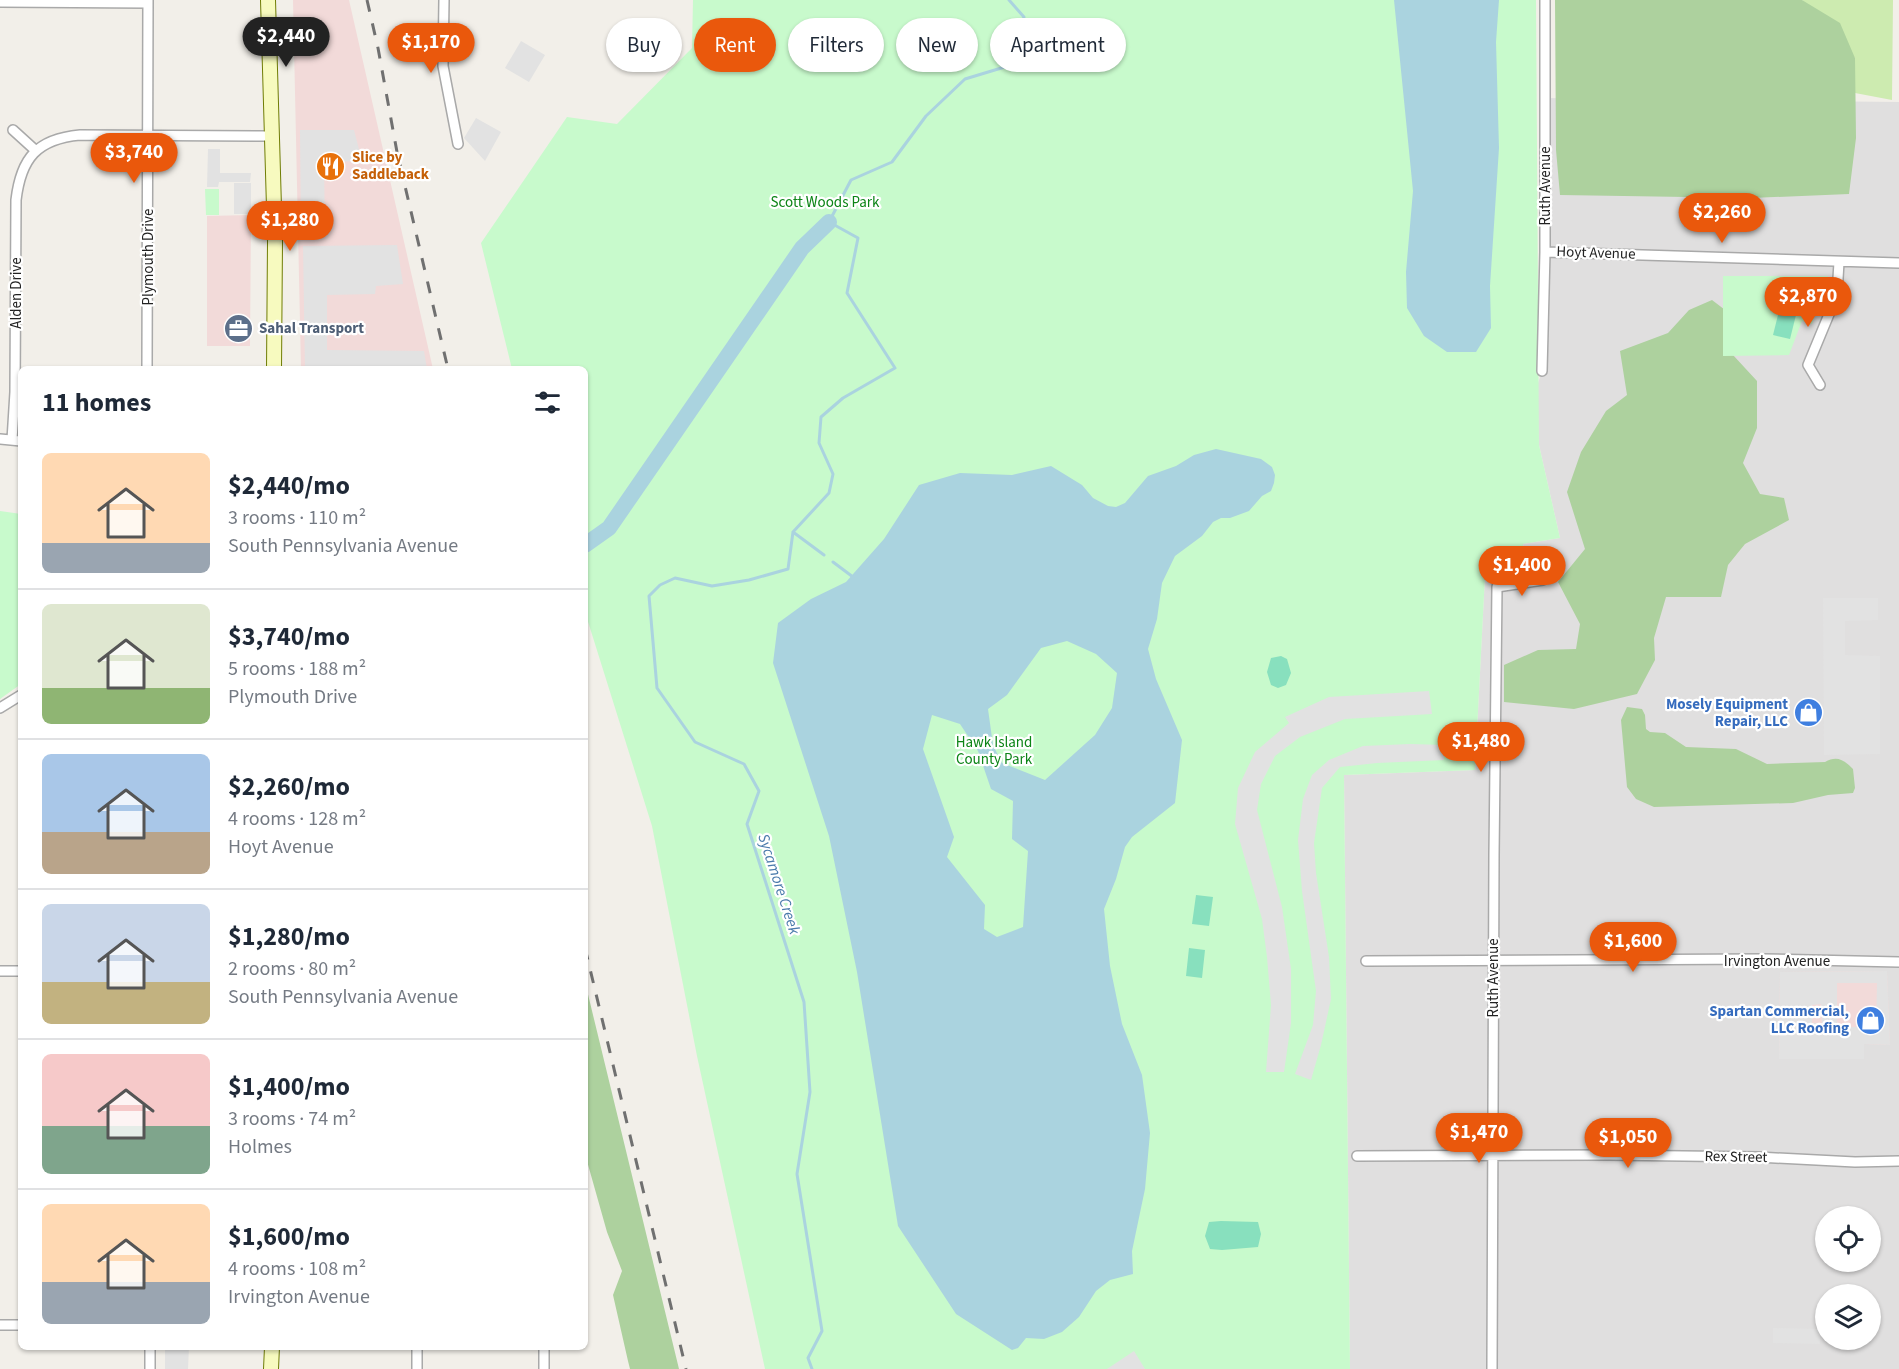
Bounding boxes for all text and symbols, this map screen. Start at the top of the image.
pin: $2,440 [237,17,335,68]
chip: Buy [606,18,682,72]
chip: Rent [694,18,776,72]
chip: Filters [788,18,884,72]
chip: New [896,18,978,72]
chip: Apartment [990,18,1126,72]
text: $2,440 [257,22,315,50]
pin: $1,170 [382,23,480,74]
text: $1,170 [402,28,460,56]
pin: $3,740 [85,133,183,184]
text: $3,740 [105,138,163,166]
street label: Ruth Avenue [1535,146,1556,226]
place label: Slice by Saddleback [352,147,430,185]
restaurant icon: Slice by Saddleback [315,150,347,182]
park label: Scott Woods Park [771,192,880,213]
pin: $2,260 [1673,193,1771,244]
text: $2,260 [1693,198,1751,226]
pin: $1,280 [241,201,339,252]
text: $1,280 [261,206,319,234]
street label: Plymouth Drive [138,209,159,305]
street label: Hoyt Avenue [1556,241,1636,265]
street label: Alden Drive [6,257,27,329]
pin: $2,870 [1759,277,1857,328]
text: $2,870 [1779,282,1837,310]
office icon: Sahal Transport [222,312,254,344]
place label: Sahal Transport [259,318,364,339]
text: 11 homes [42,384,151,421]
icon: filters [531,386,564,419]
text: $2,440/mo [228,467,350,504]
icon: home [90,477,162,549]
text: 3 rooms · 110 m² [228,504,366,532]
text: South Pennsylvania Avenue [228,532,458,560]
pin: $1,400 [1473,546,1571,597]
text: $1,400 [1493,551,1551,579]
text: $3,740/mo [228,618,350,655]
icon: home [90,628,162,700]
text: 5 rooms · 188 m² [228,655,366,683]
text: Plymouth Drive [228,683,357,711]
place label: Mosely Equipment Repair, LLC [1666,694,1788,732]
shop icon: Mosely Equipment Repair, LLC [1793,697,1825,729]
pin: $1,480 [1432,722,1530,773]
text: $1,480 [1452,727,1510,755]
park label: Hawk Island County Park [956,732,1033,770]
text: $2,260/mo [228,768,350,805]
icon: home [90,778,162,850]
text: 4 rooms · 128 m² [228,805,366,833]
water label: Sycamore Creek [752,831,806,938]
text: Hoyt Avenue [228,833,334,861]
text: $1,280/mo [228,918,350,955]
pin: $1,600 [1584,922,1682,973]
text: $1,600 [1604,927,1662,955]
icon: home [90,928,162,1000]
street label: Ruth Avenue [1483,938,1504,1018]
street label: Irvington Avenue [1724,951,1830,972]
text: 2 rooms · 80 m² [228,955,356,983]
text: South Pennsylvania Avenue [228,983,458,1011]
place label: Spartan Commercial, LLC Roofing [1709,1001,1849,1039]
shop icon: Spartan Commercial, LLC Roofing [1854,1004,1886,1036]
text: $1,400/mo [228,1068,350,1105]
icon: home [90,1078,162,1150]
text: 3 rooms · 74 m² [228,1105,356,1133]
pin: $1,470 [1430,1113,1528,1164]
text: $1,470 [1450,1118,1508,1146]
pin: $1,050 [1579,1118,1677,1169]
text: $1,050 [1599,1123,1657,1151]
text: Holmes [228,1133,292,1161]
street label: Rex Street [1704,1146,1768,1168]
map controls [1815,1206,1881,1350]
button: locate [1815,1206,1881,1272]
text: $1,600/mo [228,1218,350,1255]
icon: home [90,1228,162,1300]
text: 4 rooms · 108 m² [228,1255,366,1283]
text: Irvington Avenue [228,1283,370,1311]
button: layers [1815,1284,1881,1350]

